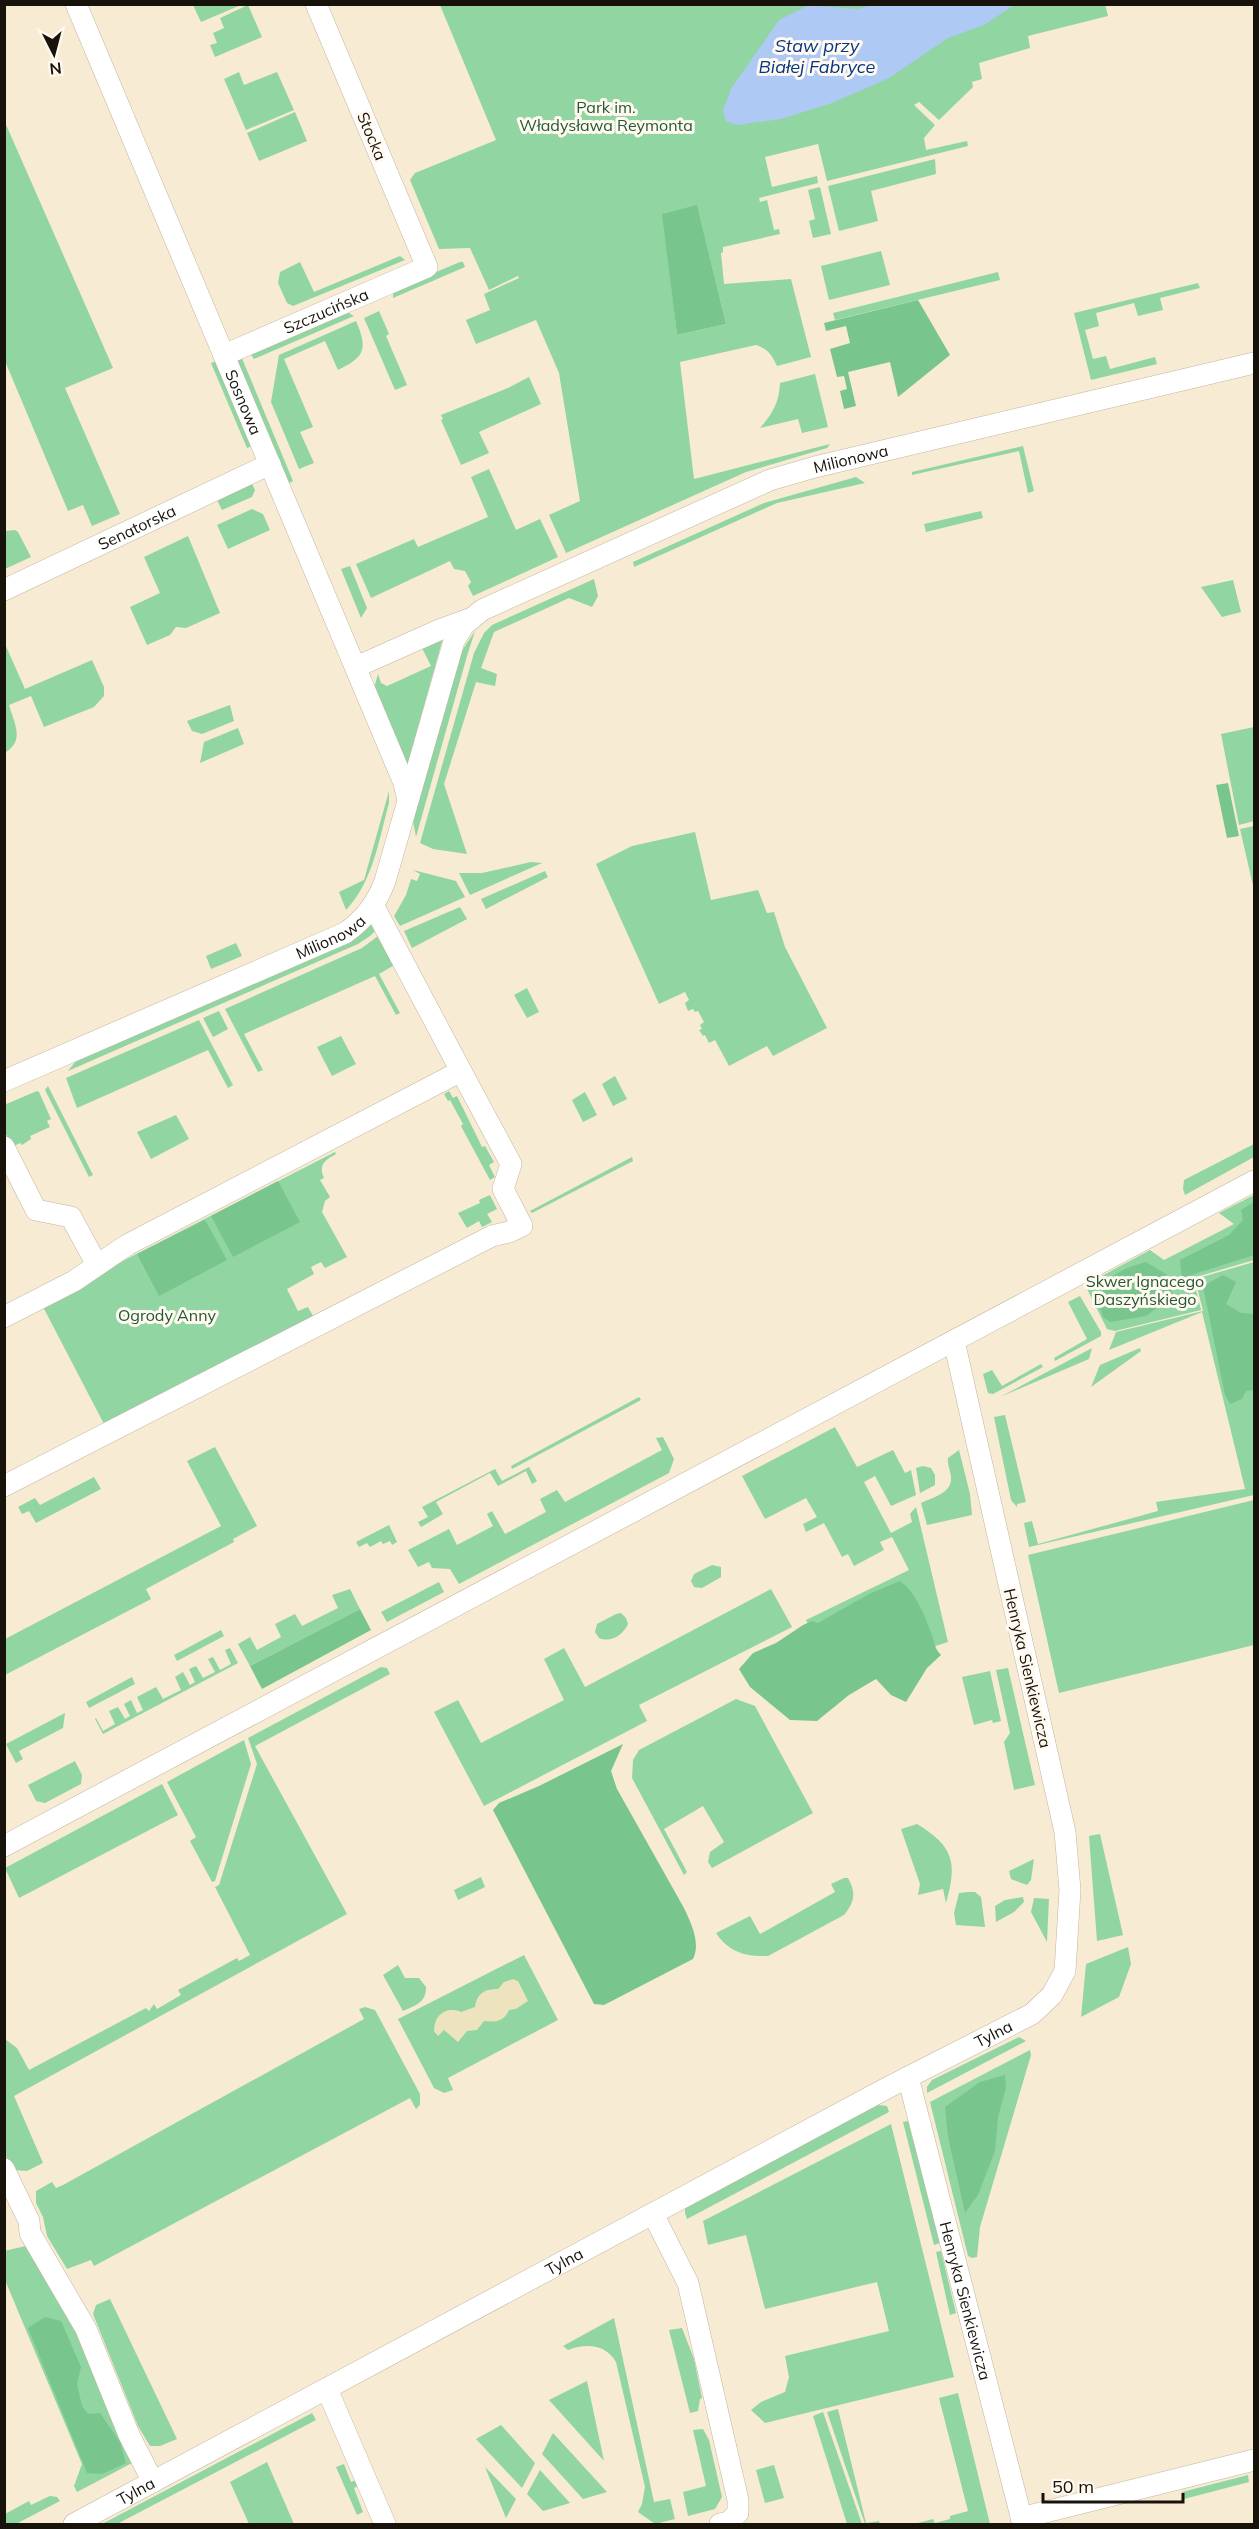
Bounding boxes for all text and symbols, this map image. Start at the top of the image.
north arrow [24,24,84,84]
water label: Staw przy Białej Fabryce [759,34,876,78]
text: N [49,58,63,79]
park label: Park im. Władysława Reymonta [519,97,693,135]
street label: Stocka [353,109,391,163]
street label: Szczucińska [280,284,371,338]
street label: Sosnowa [221,367,266,438]
street label: Milionowa [811,440,890,477]
street label: Senatorska [95,500,179,554]
street label: Milionowa [293,911,370,963]
park label: Skwer Ignacego Daszyńskiego [1086,1271,1204,1309]
park label: Ogrody Anny [118,1305,217,1325]
street label: Henryka Sienkiewicza [1000,1586,1056,1750]
street label: Tylna [971,2016,1016,2052]
street label: Henryka Sienkiewicza [936,2219,996,2382]
street label: Tylna [542,2243,586,2279]
scale bar [1043,2466,1182,2504]
street label: Tylna [113,2473,158,2509]
text: 50 m [1052,2475,1094,2498]

